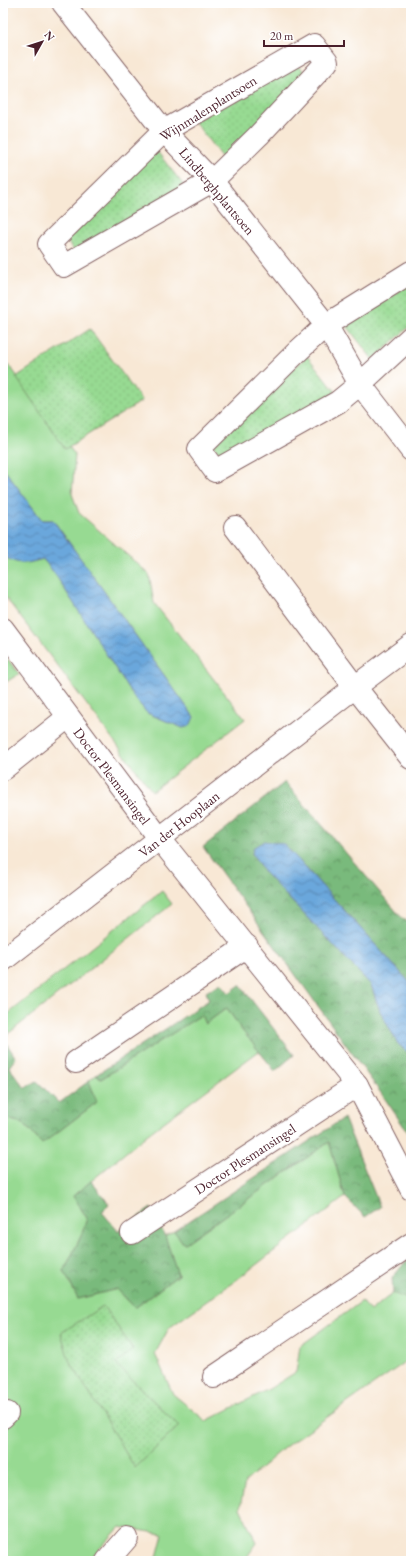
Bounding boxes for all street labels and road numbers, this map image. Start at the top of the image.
street label: Wijnmalenplantsoen [156,71,260,145]
street label: Lindberghplantsoen [175,144,259,239]
street label: Doctor Plesmansingel [70,724,155,829]
street label: Van der Hooplaan [135,786,224,861]
street label: Doctor Plesmansingel [191,1119,300,1198]

